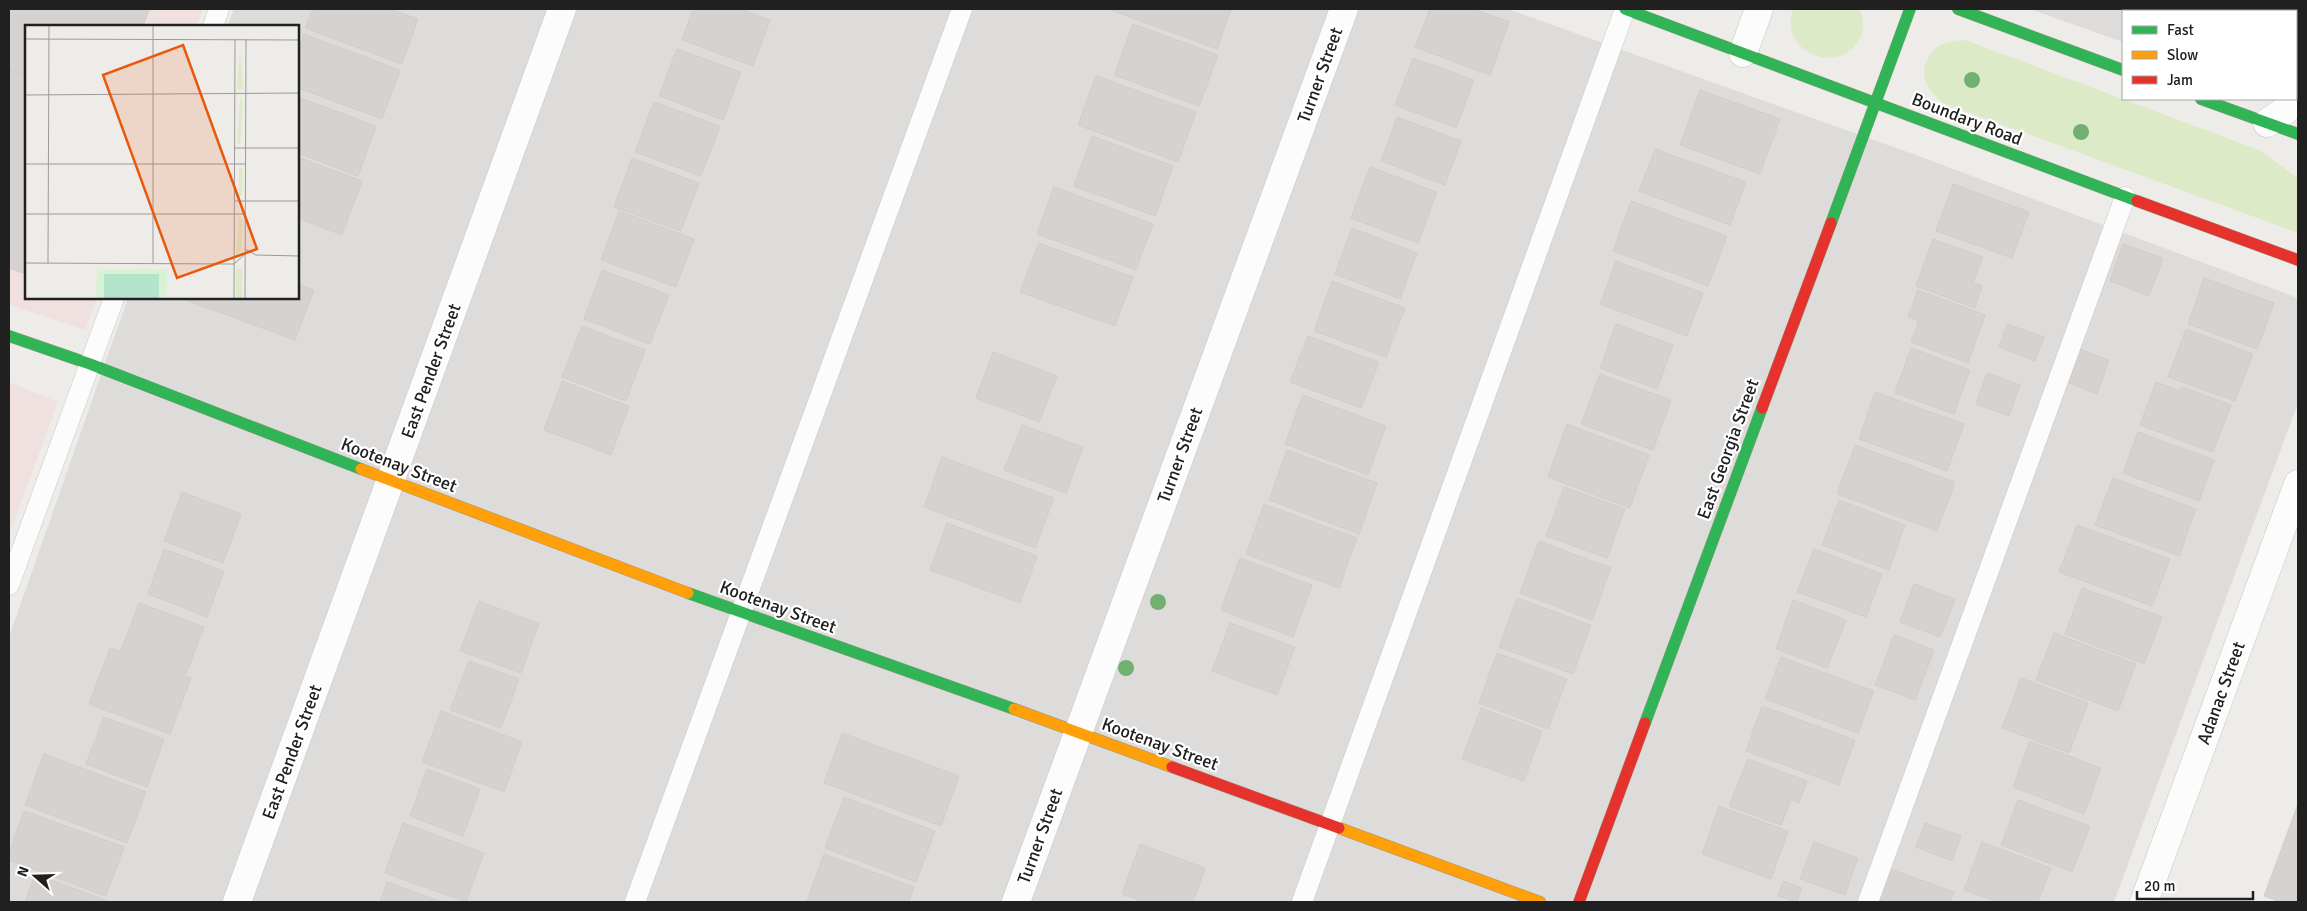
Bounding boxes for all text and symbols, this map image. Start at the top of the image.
legend [2122,10,2297,100]
text: Fast [2167,21,2194,39]
street label: Turner Street [1293,24,1347,126]
inset map [25,25,299,299]
text: Slow [2167,46,2198,64]
text: Jam [2167,71,2193,89]
street label: Boundary Road [1909,88,2025,150]
street label: East Pender Street [396,301,466,441]
street label: East Georgia Street [1692,376,1764,522]
street label: Turner Street [1153,404,1207,506]
street label: Kootenay Street [338,433,460,497]
street label: Kootenay Street [717,576,839,638]
street label: Adanac Street [2192,639,2250,747]
street label: East Pender Street [257,682,327,822]
street label: Kootenay Street [1099,713,1221,775]
street label: Turner Street [1013,785,1067,887]
north arrow [10,851,60,901]
text: N [14,864,33,879]
scale bar [2137,868,2253,900]
text: 20 m [2144,877,2175,895]

